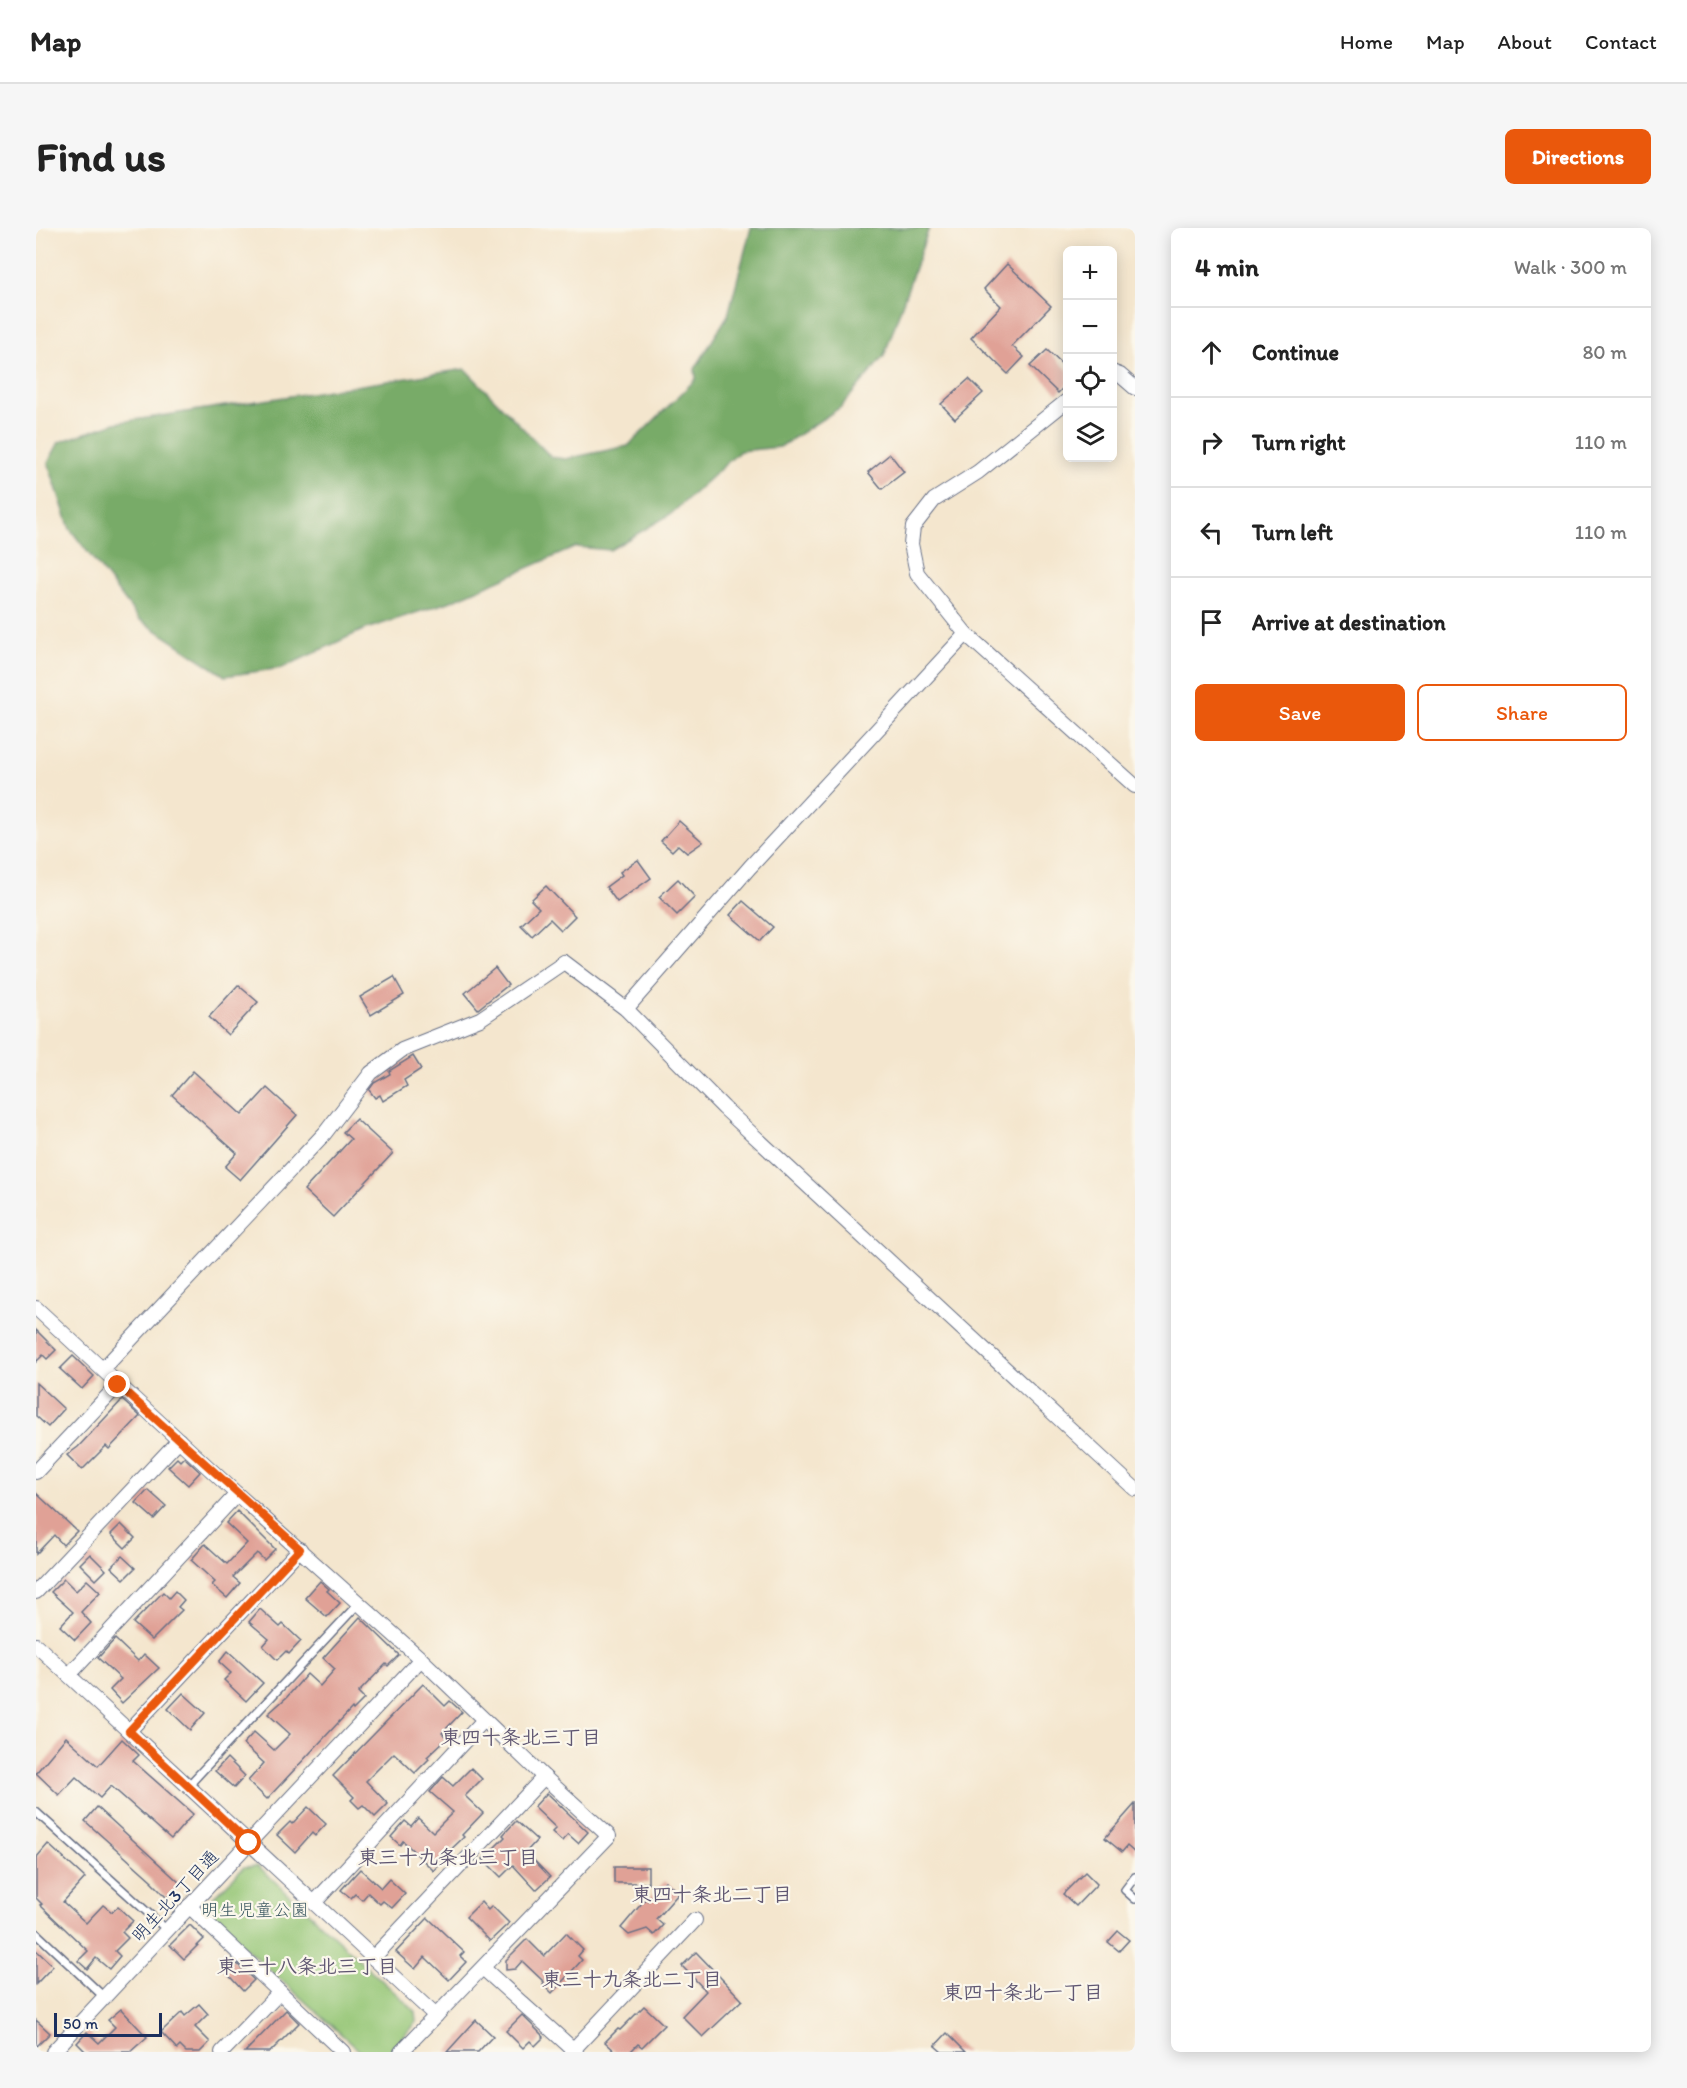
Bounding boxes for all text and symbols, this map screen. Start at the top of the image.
text: Map [30,24,81,58]
text: Home [1340,29,1393,54]
text: Map [1426,29,1465,54]
text: About [1498,29,1552,54]
text: Contact [1585,29,1657,54]
button: Directions [1505,129,1651,184]
text: Find us [36,131,166,182]
map controls [1063,246,1117,462]
button: + [1063,246,1117,300]
text: 4 min [1195,251,1259,283]
text: Walk · 300 m [1514,255,1627,279]
button: − [1063,300,1117,354]
icon: ahead [1195,336,1228,369]
text: Continue [1252,339,1339,366]
text: 80 m [1582,340,1627,364]
button: locate [1063,354,1117,408]
button: layers [1063,408,1117,462]
icon: right [1195,426,1228,459]
text: Turn right [1252,429,1346,456]
text: 110 m [1575,430,1627,454]
icon: left [1195,516,1228,549]
text: Turn left [1252,519,1333,546]
text: 110 m [1575,520,1627,544]
icon: arrive [1195,606,1228,639]
text: Arrive at destination [1252,609,1446,636]
button: Save [1195,684,1405,741]
button: Share [1417,684,1627,741]
route end [104,1371,130,1397]
district label: 東四十条北三丁目 [441,1725,601,1749]
route start [235,1829,261,1855]
street label: 明生北3丁目通 [127,1845,223,1947]
district label: 東三十九条北三丁目 [358,1845,538,1869]
district label: 東四十条北二丁目 [632,1882,792,1906]
park label: 明生児童公園 [201,1899,309,1921]
district label: 東三十八条北三丁目 [217,1954,397,1978]
district label: 東三十九条北二丁目 [542,1967,722,1991]
district label: 東四十条北一丁目 [943,1980,1103,2004]
scale bar [54,2010,162,2038]
text: 50 m [63,2014,98,2033]

